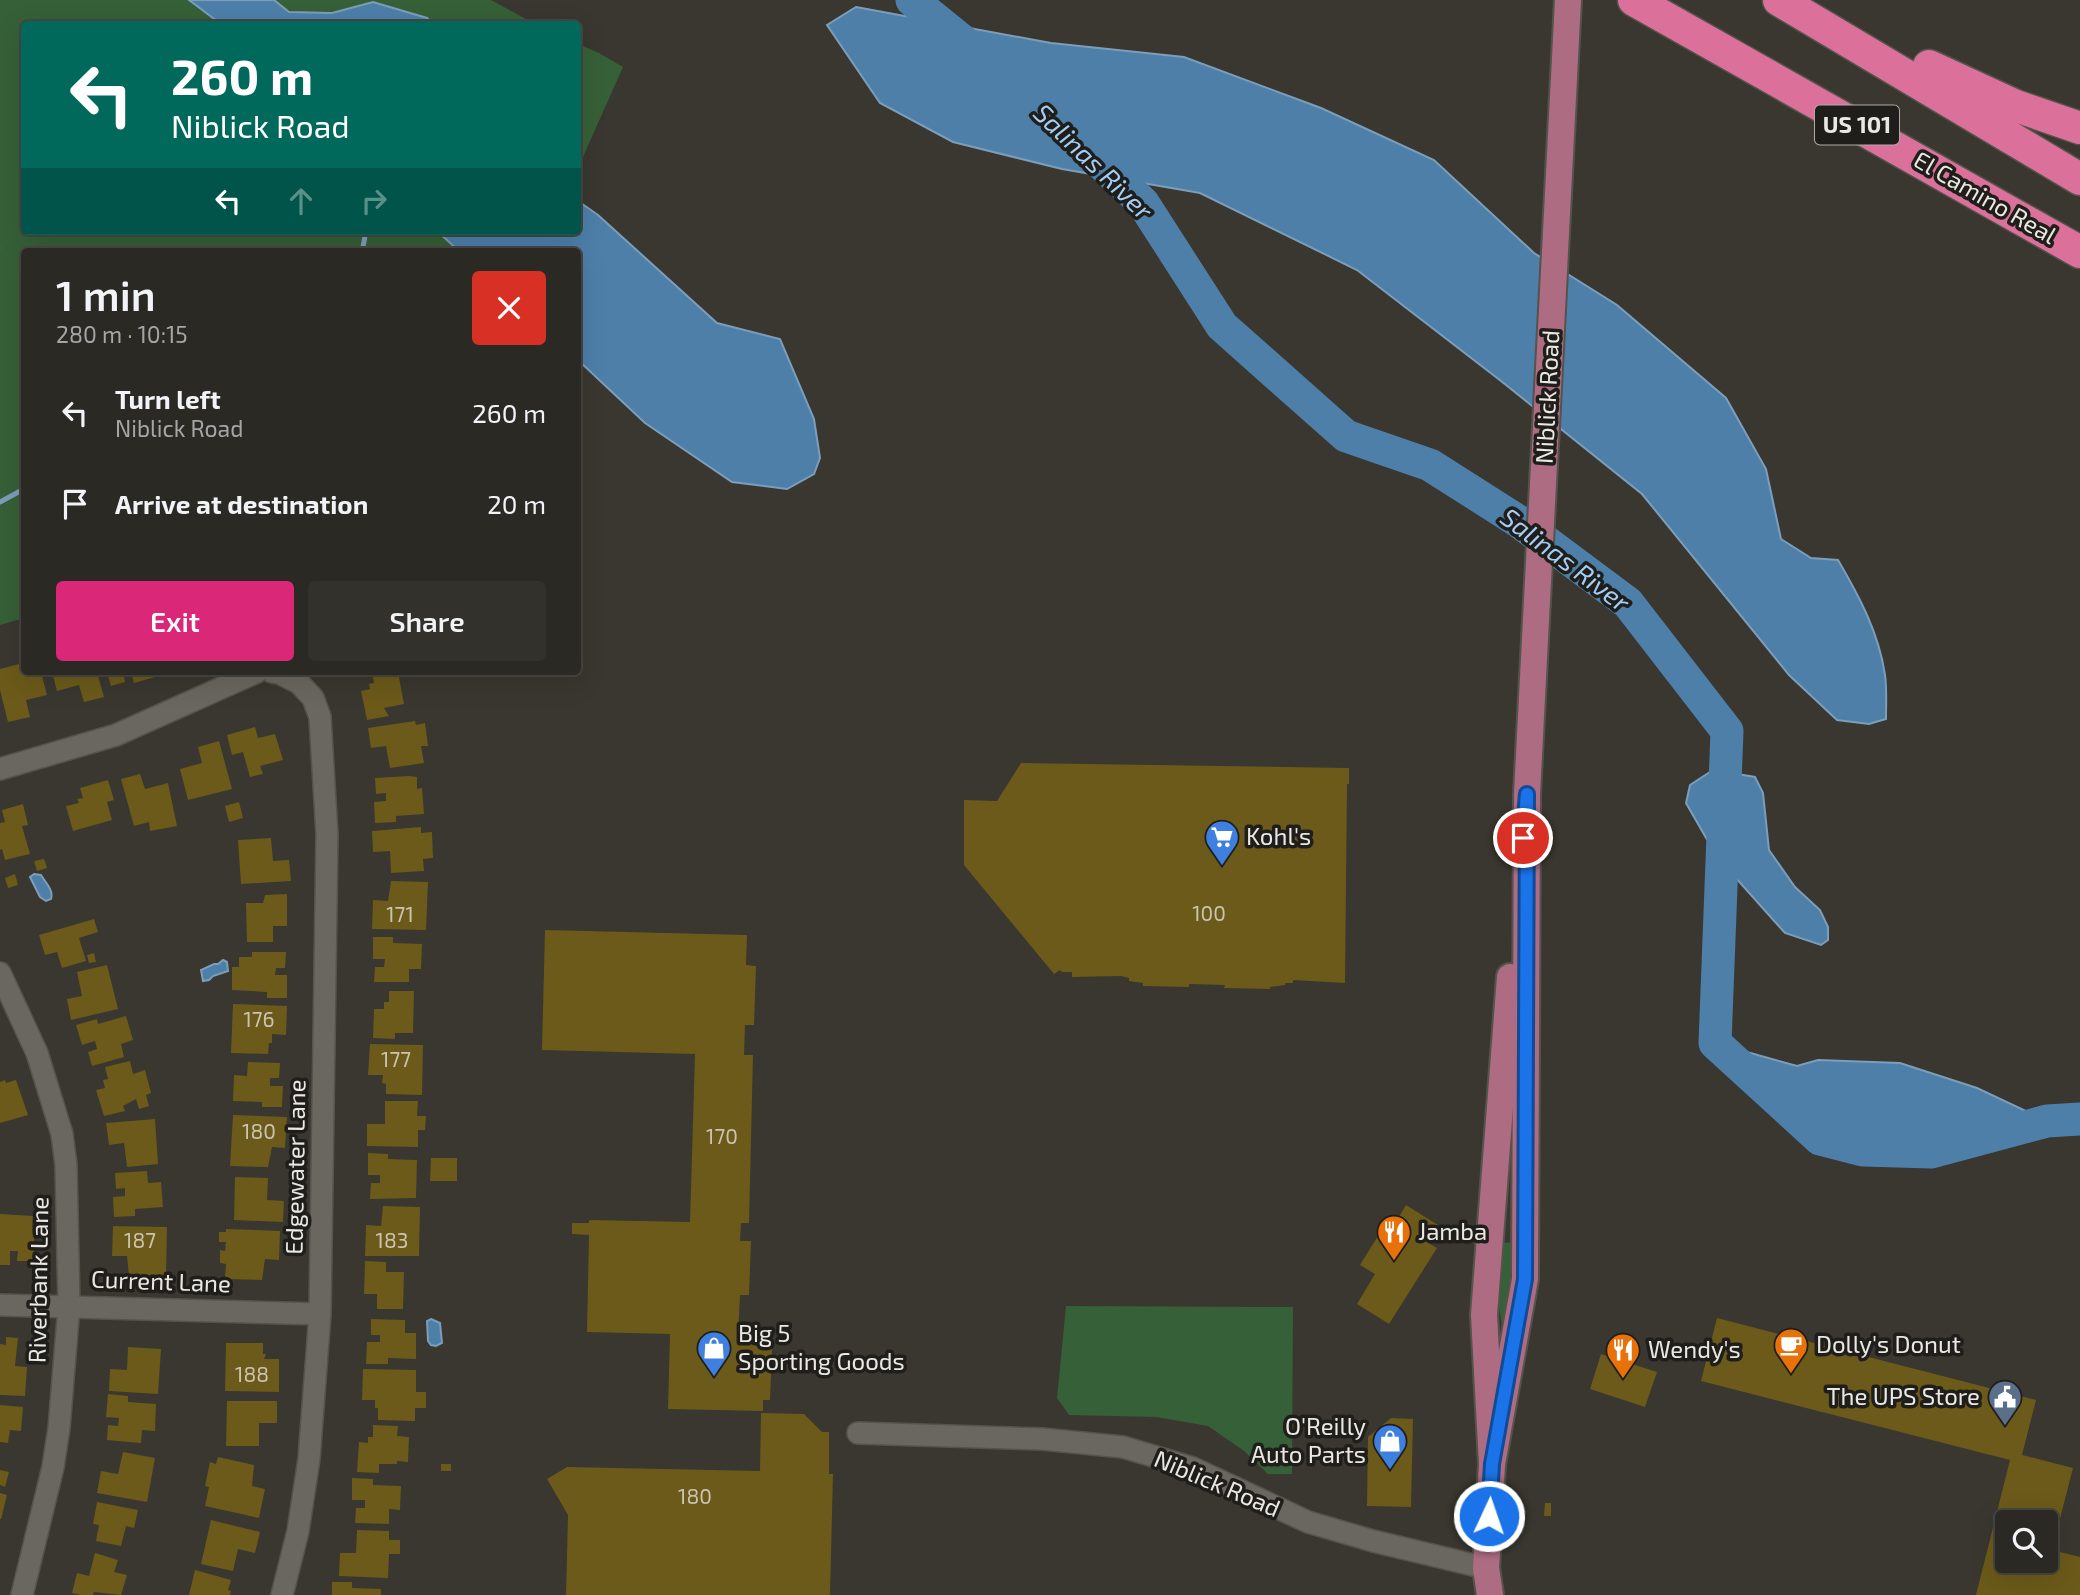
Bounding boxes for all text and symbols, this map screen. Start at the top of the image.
text: 260 m [171,46,313,105]
icon: left [56,49,147,140]
water label: Salinas River [1028,97,1160,226]
text: Niblick Road [171,106,350,144]
road number: US 101 [1815,106,1899,144]
street label: El Camino Real [1909,144,2062,249]
icon: left [209,182,247,220]
icon: ahead [282,182,320,220]
icon: right [355,182,393,220]
text: 1 min [56,269,156,319]
button: close [472,271,546,345]
text: 280 m · 10:15 [56,320,188,348]
street label: Niblick Road [1529,329,1564,465]
text: Turn left [115,383,221,414]
icon: left [56,394,94,432]
text: 260 m [472,397,546,428]
text: Niblick Road [115,414,243,442]
icon: arrive [56,485,94,523]
text: Arrive at destination [115,488,368,519]
text: 20 m [487,488,546,519]
water label: Salinas River [1496,500,1637,618]
button: Exit [56,581,294,661]
button: Share [308,581,546,661]
pin [1493,808,1553,868]
supermarket icon: Kohl's [1203,818,1241,867]
icon: arrive [1504,819,1542,857]
place label: Kohl's [1246,821,1311,850]
house number: 100 [1192,900,1226,925]
house number: 171 [386,901,414,926]
house number: 176 [243,1006,275,1031]
house number: 177 [381,1046,411,1071]
street label: Edgewater Lane [278,1079,311,1255]
house number: 180 [242,1118,276,1143]
house number: 170 [706,1123,738,1148]
street label: Riverbank Lane [22,1197,53,1363]
restaurant icon: Jamba [1375,1213,1413,1262]
place label: Jamba [1418,1216,1487,1245]
house number: 187 [124,1227,156,1252]
house number: 183 [376,1227,408,1252]
street label: Current Lane [91,1264,232,1297]
place label: Big 5 Sporting Goods [738,1318,905,1375]
cafe icon: Dolly's Donut [1772,1326,1810,1375]
shop icon: Big 5 Sporting Goods [695,1329,733,1378]
place label: Dolly's Donut [1816,1329,1961,1358]
restaurant icon: Wendy's [1604,1331,1642,1380]
place label: Wendy's [1648,1334,1741,1363]
house number: 188 [235,1361,269,1386]
public building icon: The UPS Store [1986,1378,2024,1427]
place label: The UPS Store [1827,1381,1980,1410]
place label: O'Reilly Auto Parts [1251,1411,1366,1468]
shop icon: O'Reilly Auto Parts [1371,1422,1409,1471]
street label: Niblick Road [1150,1443,1285,1522]
position arrow [1452,1479,1526,1553]
house number: 180 [678,1483,712,1508]
map controls [1995,1510,2058,1573]
button: search [1995,1510,2058,1573]

